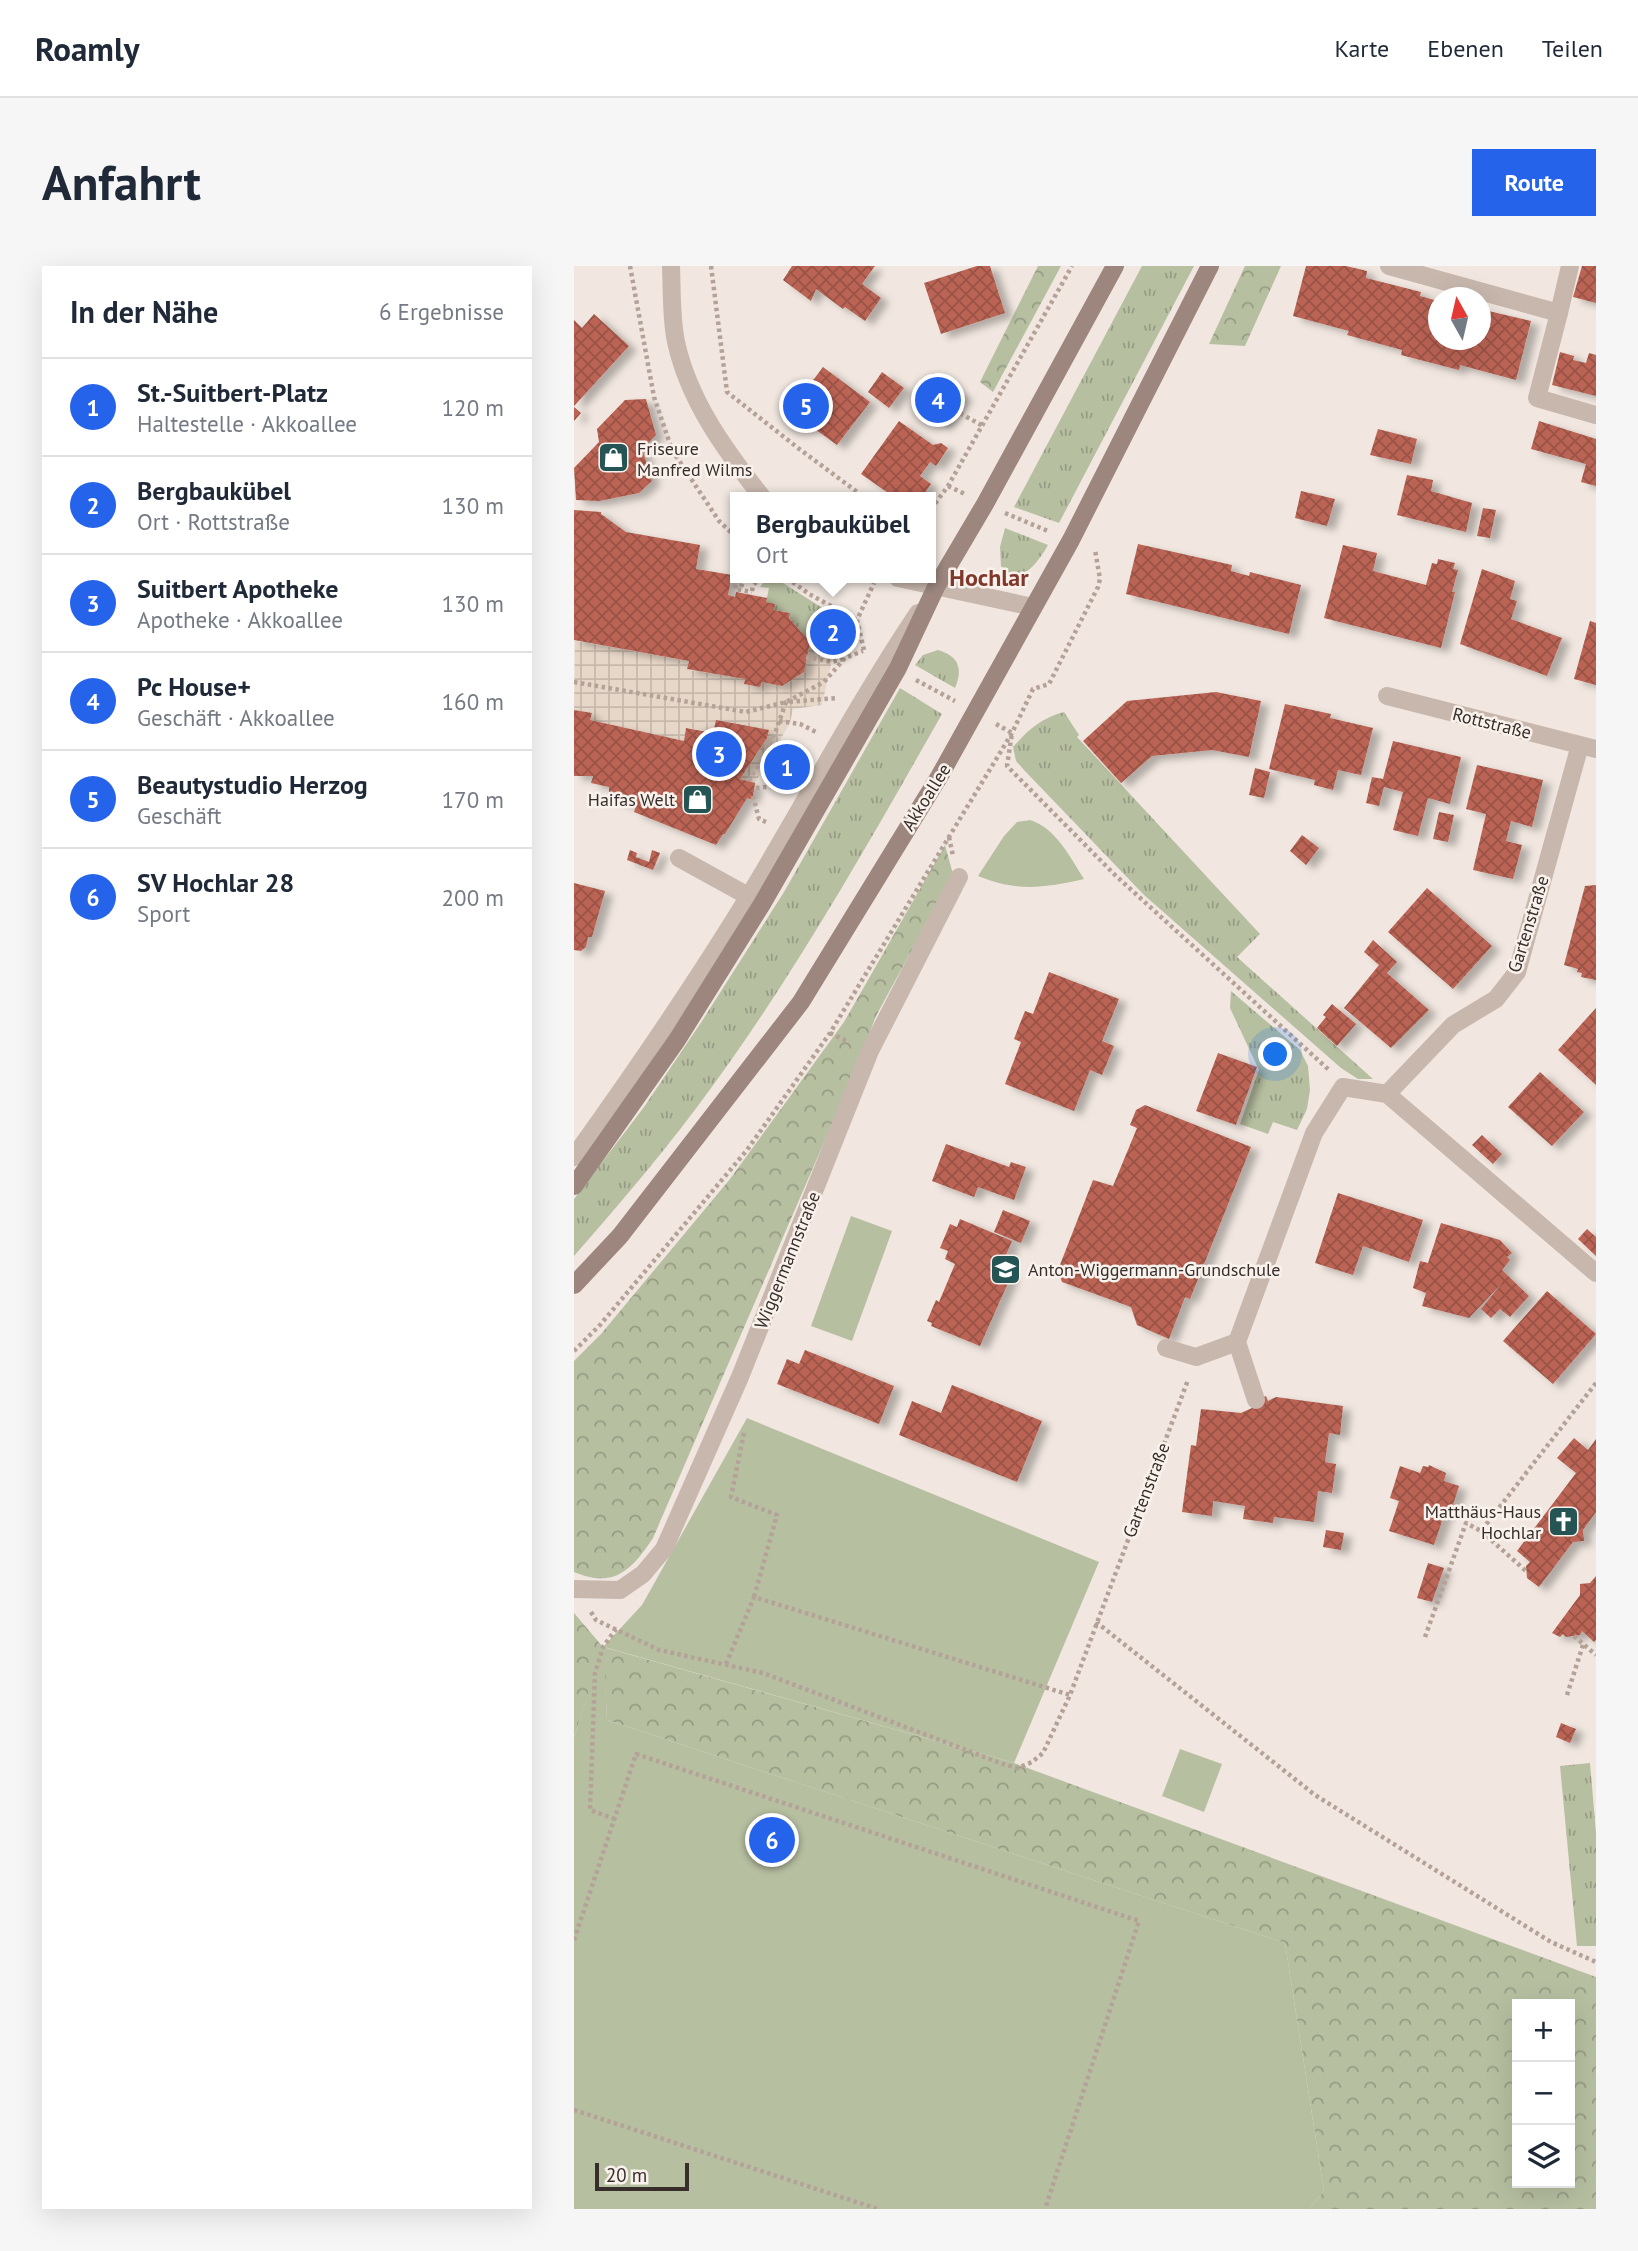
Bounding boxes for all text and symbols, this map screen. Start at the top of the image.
text: Roamly [35,27,139,70]
text: Karte [1335,33,1389,64]
text: Ebenen [1427,33,1504,64]
text: Teilen [1542,33,1603,64]
button: Route [1472,149,1596,216]
text: Anfahrt [42,150,201,214]
north arrow [1428,287,1491,350]
text: In der Nähe [70,292,218,331]
text: 6 Ergebnisse [379,297,504,326]
pin: 4 [915,374,961,426]
text: St.-Suitbert-Platz [137,376,328,409]
pin: 5 [783,380,829,432]
text: 1 [86,393,100,422]
text: 120 m [442,393,504,422]
text: Haltestelle · Akkoallee [137,409,357,438]
place label: Friseure Manfred Wilms [637,437,752,481]
shop icon: Friseure Manfred Wilms [597,441,631,475]
text: Bergbaukübel [137,474,291,507]
text: 2 [86,491,100,520]
text: 130 m [442,491,504,520]
popup [730,492,936,583]
text: Ort · Rottstraße [137,507,290,536]
text: Bergbaukübel [756,507,910,540]
text: Ort [756,540,788,569]
district label: Hochlar [949,562,1029,593]
text: Suitbert Apotheke [137,572,338,605]
text: 3 [86,589,100,618]
text: 130 m [442,589,504,618]
text: Apotheke · Akkoallee [137,605,343,634]
pin: 2 [810,606,856,658]
text: Pc House+ [137,670,251,703]
text: 4 [86,687,100,716]
text: 160 m [442,687,504,716]
street label: Rottstraße [1450,702,1534,744]
text: Geschäft · Akkoallee [137,703,335,732]
pin: 3 [696,728,742,780]
pin: 1 [764,741,810,793]
street label: Akkoallee [896,759,956,835]
text: Beautystudio Herzog [137,768,368,801]
shop icon: Haifas Welt [681,782,715,816]
text: 5 [86,785,100,814]
text: 170 m [442,785,504,814]
place label: Haifas Welt [588,788,675,811]
text: Geschäft [137,801,222,830]
text: SV Hochlar 28 [137,866,294,899]
street label: Gartenstraße [1502,873,1554,975]
text: 6 [86,883,100,912]
text: 200 m [442,883,504,912]
text: Sport [137,899,190,928]
your location [1258,1037,1292,1071]
street label: Wiggermannstraße [749,1188,825,1332]
school or university icon: Anton-Wiggermann-Grundschule [988,1252,1022,1286]
place label: Anton-Wiggermann-Grundschule [1028,1258,1280,1281]
street label: Gartenstraße [1117,1439,1175,1541]
place label: Matthäus-Haus Hochlar [1425,1500,1541,1544]
church icon: Matthäus-Haus Hochlar [1547,1504,1581,1538]
pin: 6 [749,1814,795,1866]
map controls [1512,1999,1575,2188]
button: + [1512,1999,1575,2062]
button: − [1512,2062,1575,2125]
button: layers [1512,2125,1575,2188]
scale bar [595,2160,690,2192]
text: 20 m [606,2163,647,2187]

